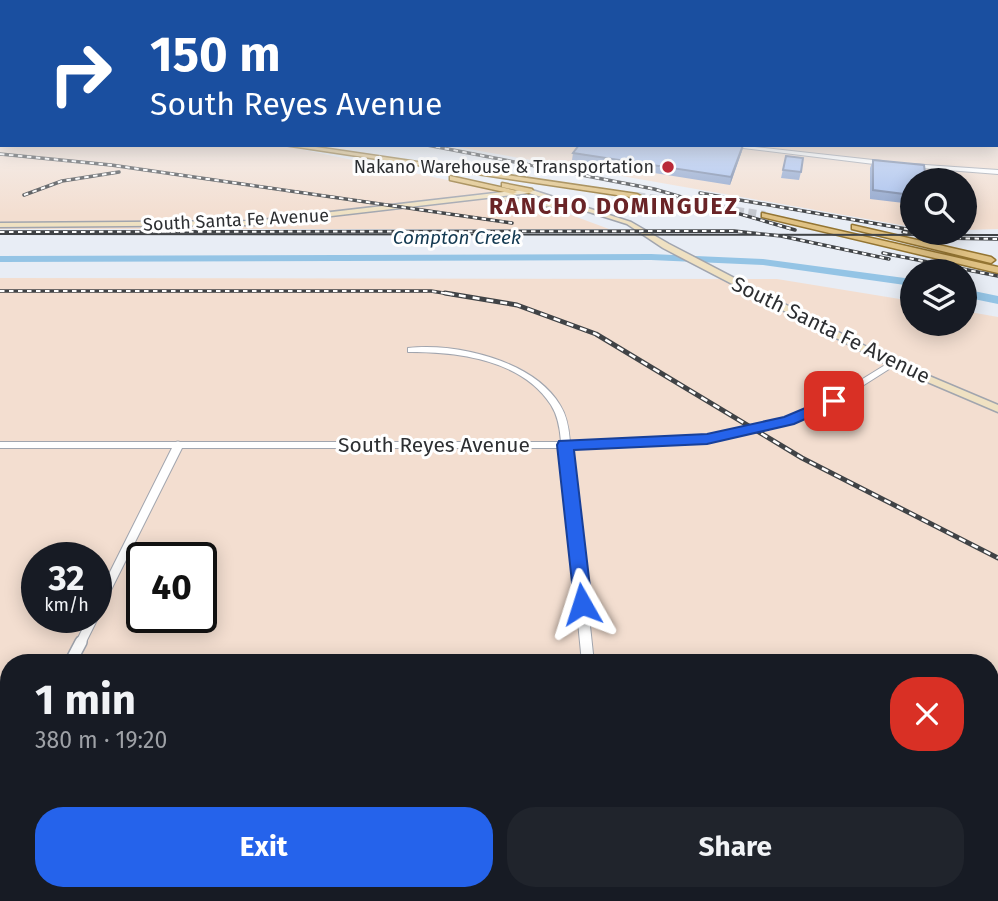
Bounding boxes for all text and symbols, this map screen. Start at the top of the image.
text: 150 m [150,25,281,84]
icon: right [35,28,126,119]
text: South Reyes Avenue [150,85,442,123]
place label: Nakano Warehouse & Transportation [354,156,654,178]
marker: Nakano Warehouse & Transportation [660,159,676,175]
map controls [900,168,977,336]
button: search [900,168,977,245]
district label: RANCHO DOMINGUEZ [489,192,739,220]
street label: South Santa Fe Avenue [142,204,330,236]
water label: Compton Creek [393,226,521,249]
button: layers [900,259,977,336]
street label: South Santa Fe Avenue [728,271,934,389]
pin [804,371,864,431]
icon: arrive [815,382,853,420]
street label: South Reyes Avenue [338,432,530,458]
speed limit sign: 40 [126,542,217,633]
text: 32 [49,557,84,599]
position arrow [545,567,619,641]
text: km/h [44,594,89,616]
text: 1 min [35,675,136,725]
button: close [890,677,964,751]
text: 380 m · 19:20 [35,726,167,754]
button: Exit [35,807,493,887]
button: Share [507,807,964,887]

